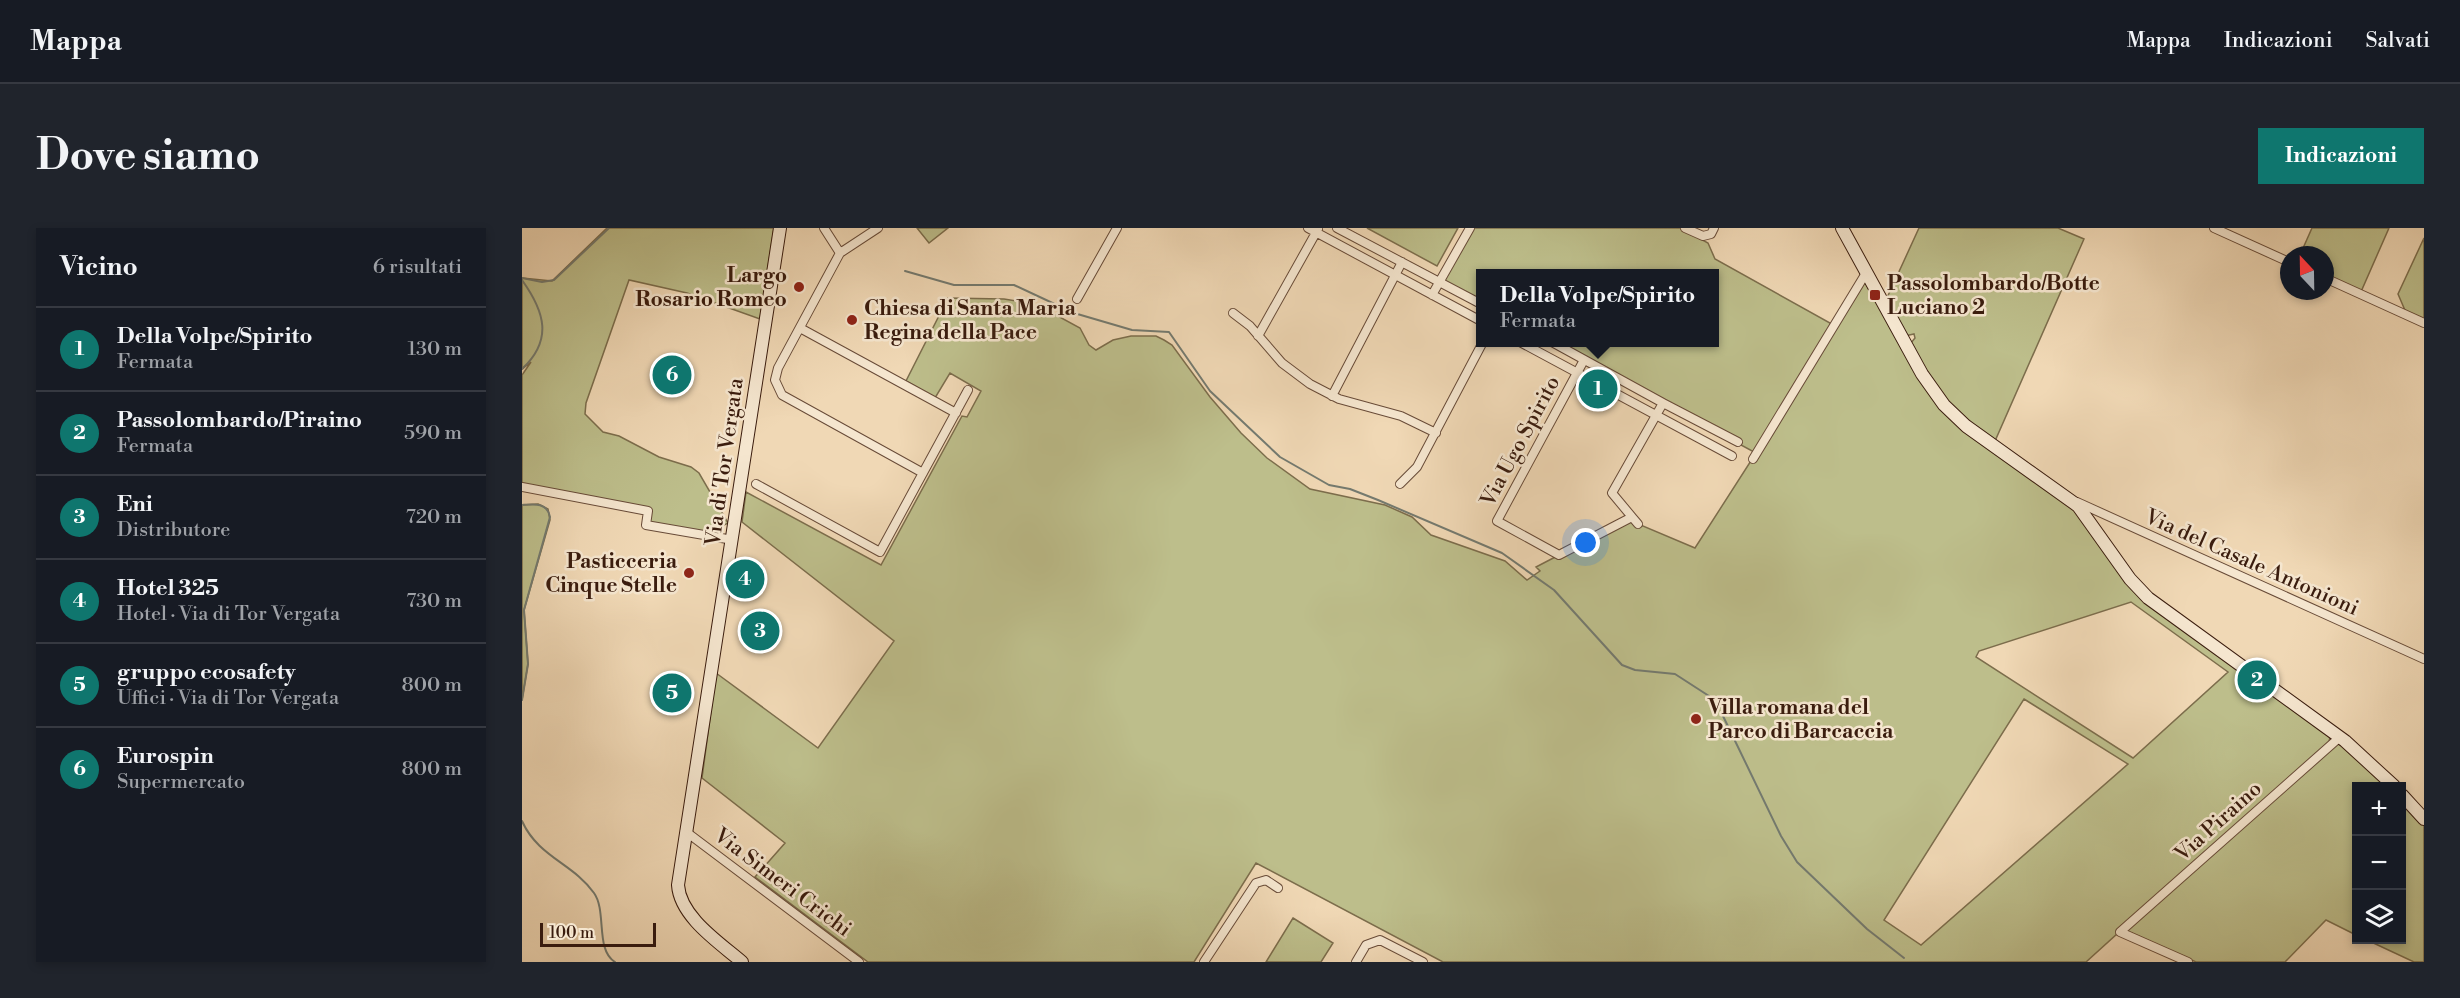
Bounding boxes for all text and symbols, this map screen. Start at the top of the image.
text: Mappa [30,24,122,59]
text: Mappa [2127,28,2191,54]
text: Indicazioni [2224,28,2333,54]
text: Salvati [2366,28,2430,54]
button: Indicazioni [2258,128,2424,184]
text: Dove siamo [36,130,260,183]
north arrow [2280,246,2334,300]
text: Vicino [60,251,138,283]
text: 6 risultati [373,255,462,280]
place label: Largo Rosario Romeo [635,263,787,313]
popup [1476,269,1719,347]
place label: Passolombardo/Botte Luciano 2 [1887,271,2100,321]
marker: Largo Rosario Romeo [792,280,806,294]
text: Della Volpe/Spirito [1500,282,1695,309]
marker: Passolombardo/Botte Luciano 2 [1868,288,1882,302]
place label: Chiesa di Santa Maria Regina della Pace [864,296,1076,346]
text: Fermata [1500,309,1576,334]
marker: Chiesa di Santa Maria Regina della Pace [845,313,859,327]
text: Della Volpe/Spirito [117,323,312,350]
text: 1 [75,337,84,362]
text: 130 m [407,337,462,362]
text: Fermata [117,350,193,375]
pin: 6 [652,352,692,398]
pin: 1 [1578,366,1618,412]
street label: Via Ugo Spirito [1475,372,1566,512]
street label: Via di Tor Vergata [700,376,750,549]
text: Passolombardo/Piraino [117,407,362,434]
text: 2 [73,421,86,446]
text: 590 m [404,421,462,446]
text: Fermata [117,434,193,459]
text: Eni [117,491,153,518]
street label: Via del Casale Antonioni [2140,504,2363,622]
text: 3 [73,505,86,530]
text: 720 m [406,505,462,530]
text: Distributore [117,518,230,543]
your location [1571,528,1600,557]
place label: Pasticceria Cinque Stelle [545,549,678,599]
pin: 4 [726,556,764,602]
marker: Pasticceria Cinque Stelle [682,566,696,580]
text: Hotel 325 [117,575,219,602]
text: 4 [73,589,86,614]
text: 730 m [406,589,462,614]
text: Hotel · Via di Tor Vergata [117,602,340,627]
pin: 3 [740,608,780,654]
pin: 2 [2238,658,2276,702]
text: gruppo ecosafety [117,659,296,686]
pin: 5 [652,670,692,716]
text: 5 [73,673,86,698]
text: 800 m [402,673,462,698]
text: Uffici · Via di Tor Vergata [117,686,339,711]
place label: Villa romana del Parco di Barcaccia [1707,695,1894,745]
marker: Villa romana del Parco di Barcaccia [1689,712,1703,726]
text: Eurospin [117,743,214,770]
text: 6 [73,757,86,782]
text: 800 m [402,757,462,782]
text: Supermercato [117,770,245,795]
street label: Via Piraino [2169,776,2267,868]
map controls [2352,782,2406,944]
button: + [2352,782,2406,836]
street label: Via Simeri Crichi [708,822,856,943]
button: − [2352,836,2406,890]
button: layers [2352,890,2406,944]
scale bar [540,920,656,948]
text: 100 m [549,923,594,943]

